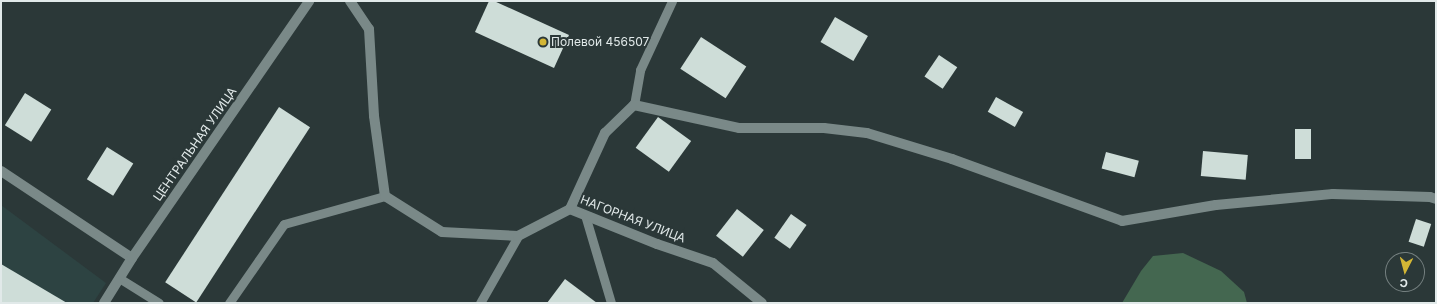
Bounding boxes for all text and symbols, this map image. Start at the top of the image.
place label: Полевой 456507 [551,35,649,49]
marker: Полевой 456507 [538,37,548,47]
street label: ЦЕНТРАЛЬНАЯ УЛИЦА [150,85,240,203]
street label: НАГОРНАЯ УЛИЦА [578,192,688,246]
north arrow [1385,252,1425,292]
text: С [1399,276,1409,290]

